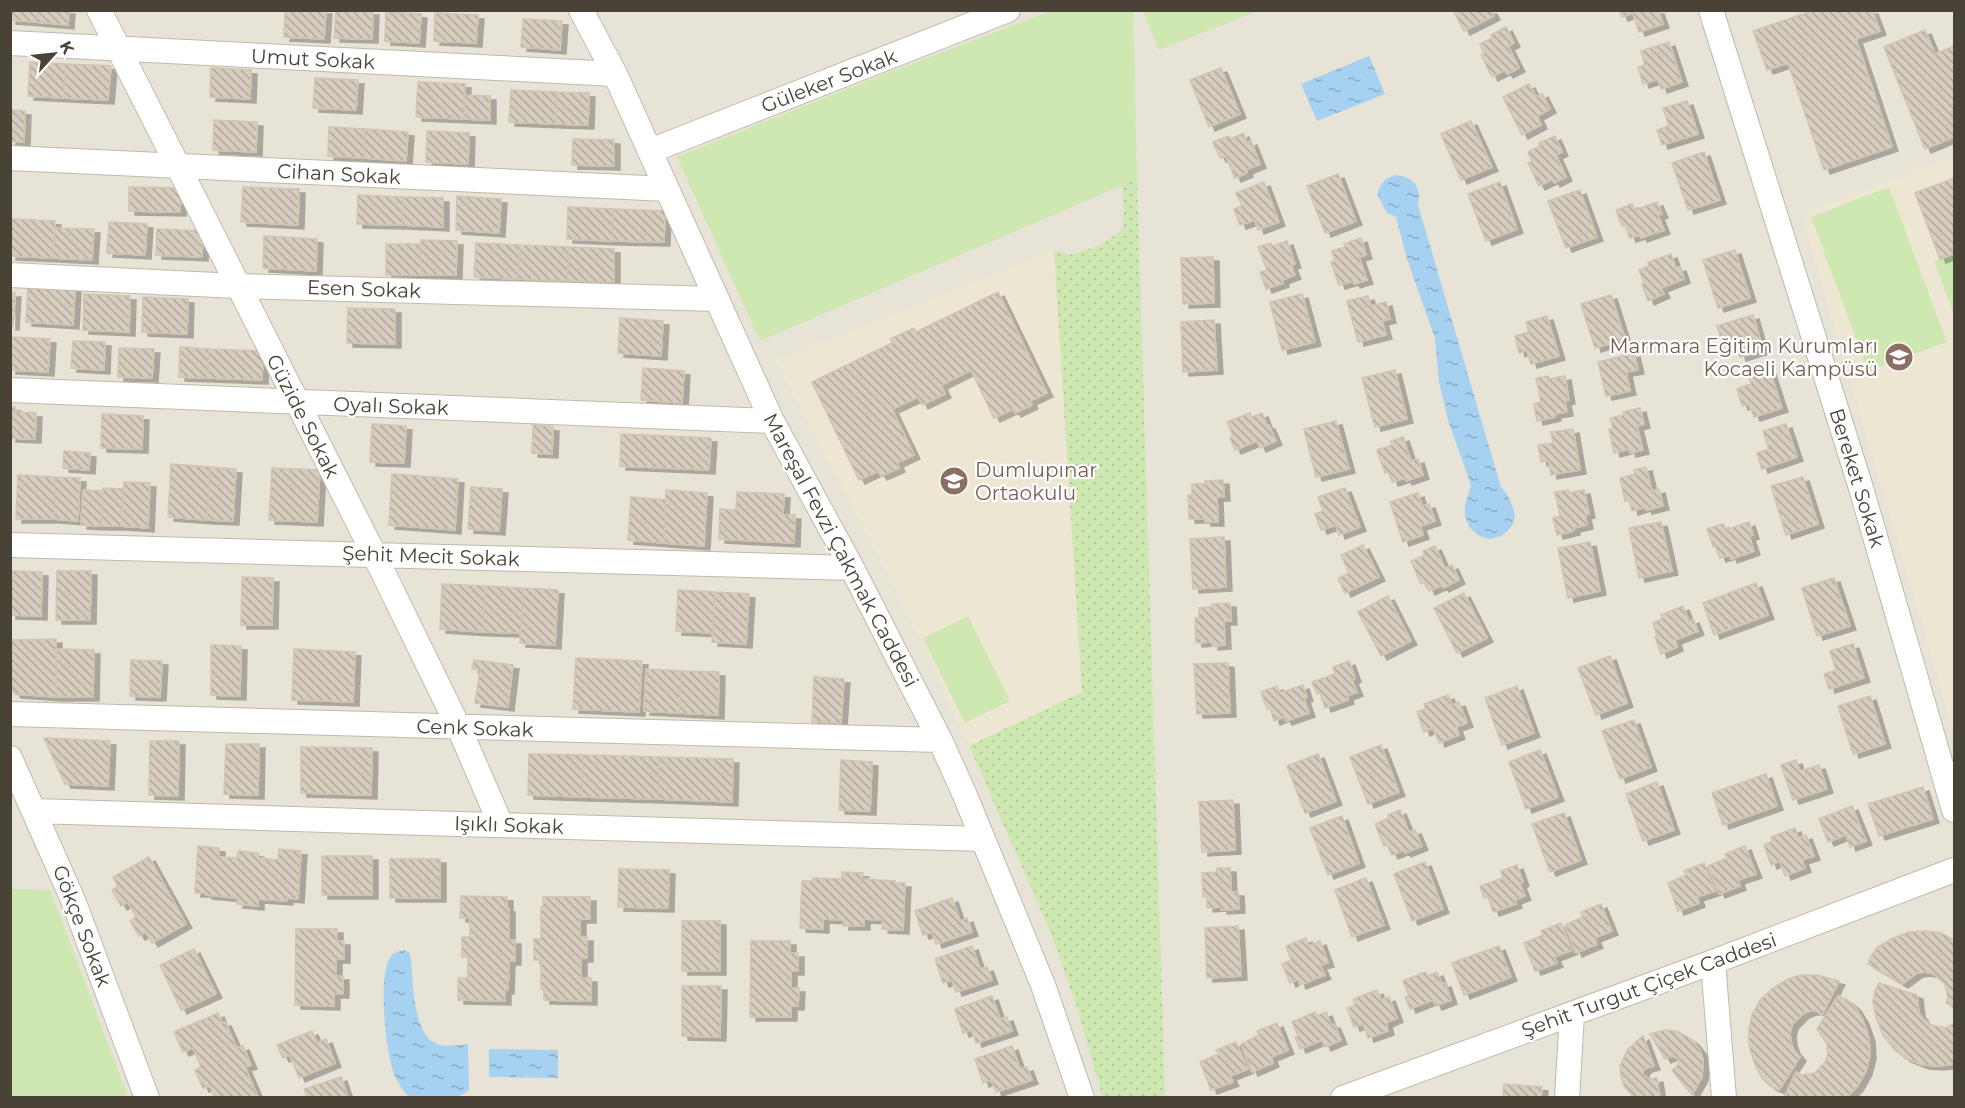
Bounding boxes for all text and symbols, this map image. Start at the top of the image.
north arrow [24,24,84,84]
text: K [56,38,79,58]
street label: Umut Sokak [250,44,376,74]
street label: Güleker Sokak [758,44,900,118]
street label: Cihan Sokak [276,159,402,189]
street label: Esen Sokak [307,275,422,303]
place label: Marmara Eğitim Kurumları Kocaeli Kampüsü [1609,334,1878,381]
school or university icon: Marmara Eğitim Kurumları Kocaeli Kampüsü [1883,341,1915,373]
street label: Güzide Sokak [261,350,345,482]
street label: Oyalı Sokak [333,392,449,420]
street label: Bereket Sokak [1824,405,1890,551]
street label: Mareşal Fevzi Çakmak Caddesi [758,409,924,691]
place label: Dumlupınar Ortaokulu [975,458,1097,505]
school or university icon: Dumlupınar Ortaokulu [938,465,970,497]
street label: Şehit Mecit Sokak [342,541,520,571]
street label: Cenk Sokak [416,714,534,742]
street label: Işıklı Sokak [454,811,564,839]
street label: Gökçe Sokak [48,862,116,990]
street label: Şehit Turgut Çiçek Caddesi [1518,928,1780,1042]

